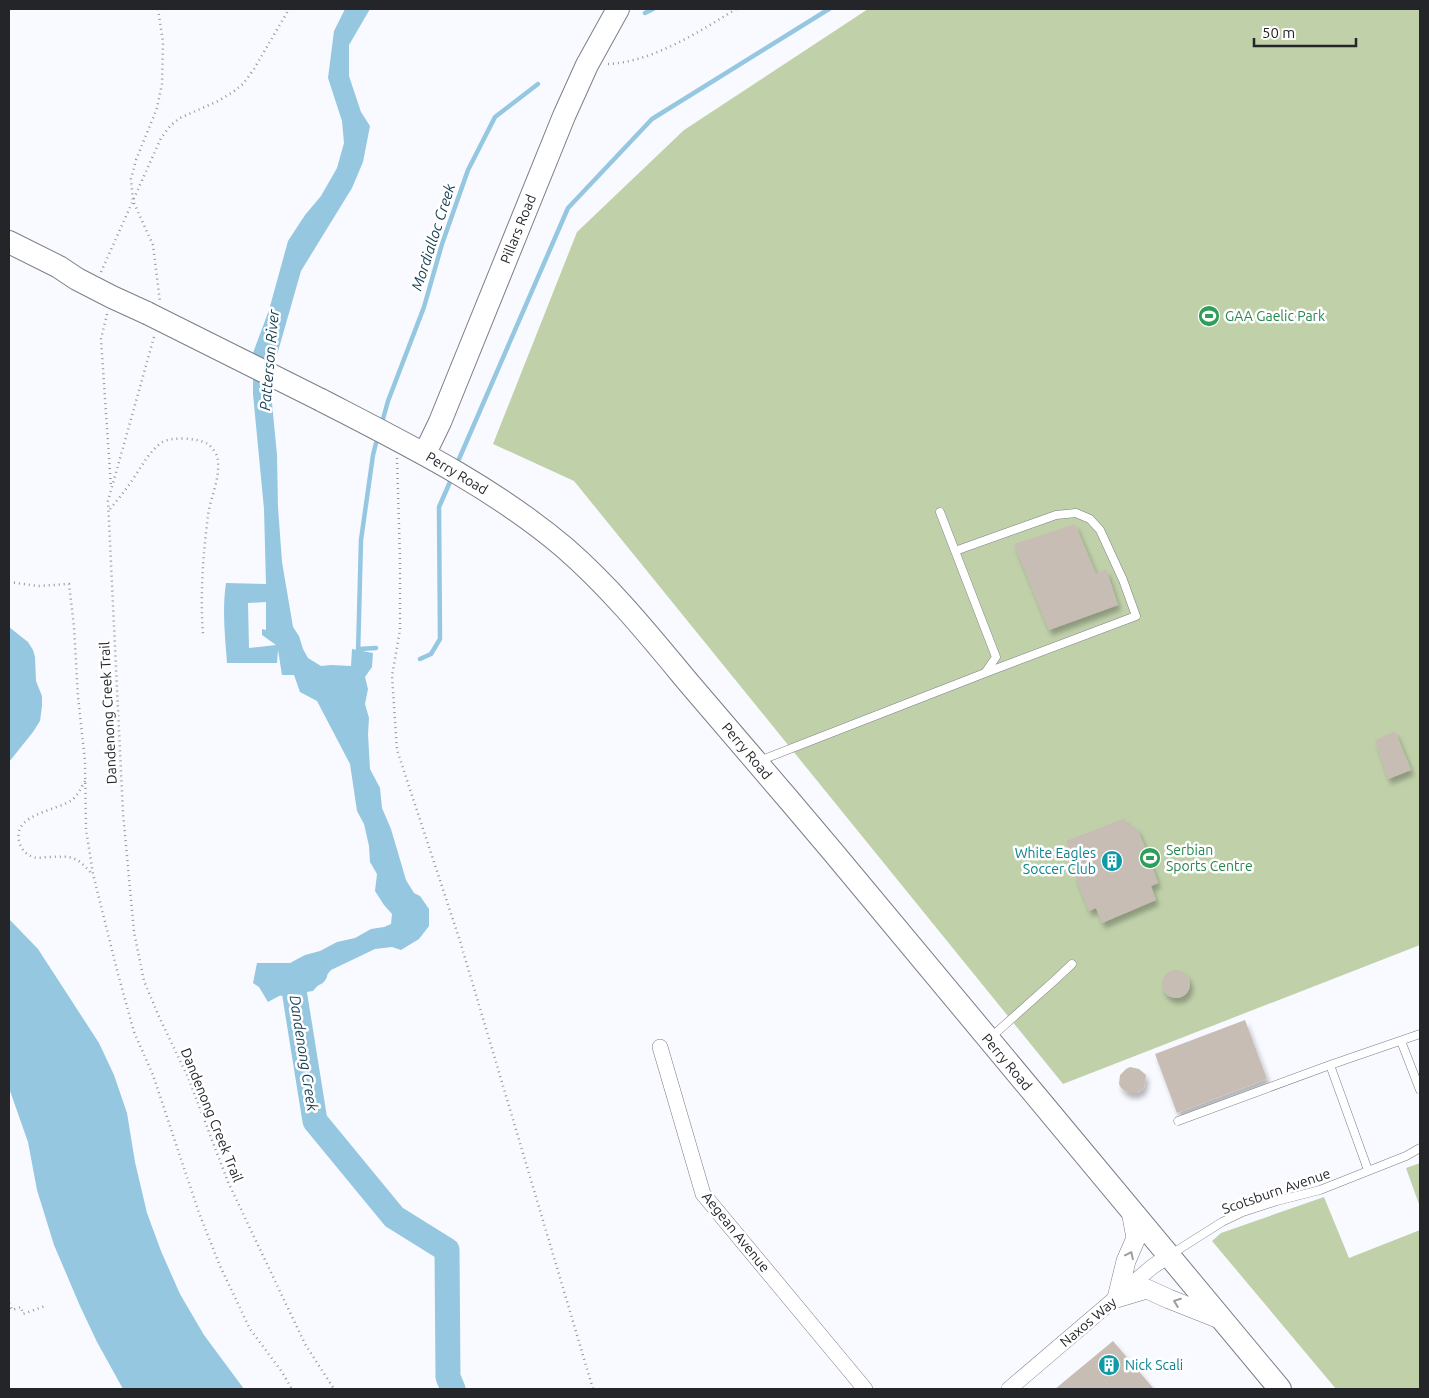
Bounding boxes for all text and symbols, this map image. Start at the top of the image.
scale bar [1254,15,1356,47]
text: 50 m [1262,24,1295,41]
water label: Mordialloc Creek [408,181,458,293]
street label: Pillars Road [497,192,539,266]
sports icon: GAA Gaelic Park [1197,304,1221,328]
water label: Patterson River [256,307,282,411]
place label: GAA Gaelic Park [1225,308,1325,324]
street label: Perry Road [423,448,491,498]
street label: Dandenong Creek Trail [96,641,120,785]
street label: Perry Road [719,719,775,783]
place label: Serbian Sports Centre [1166,842,1253,874]
place label: White Eagles Soccer Club [1015,845,1096,877]
sports icon: Serbian Sports Centre [1138,846,1162,870]
building icon: White Eagles Soccer Club [1100,849,1124,873]
water label: Dandenong Creek [286,994,322,1113]
street label: Perry Road [979,1030,1035,1094]
street label: Dandenong Creek Trail [178,1046,246,1185]
street label: Scotsburn Avenue [1220,1165,1332,1217]
street label: Aegean Avenue [699,1189,773,1275]
one-way arrow [1123,1251,1133,1260]
street label: Naxos Way [1057,1294,1119,1350]
one-way arrow [1173,1298,1182,1309]
building icon: Nick Scali [1097,1353,1121,1377]
place label: Nick Scali [1125,1357,1183,1373]

